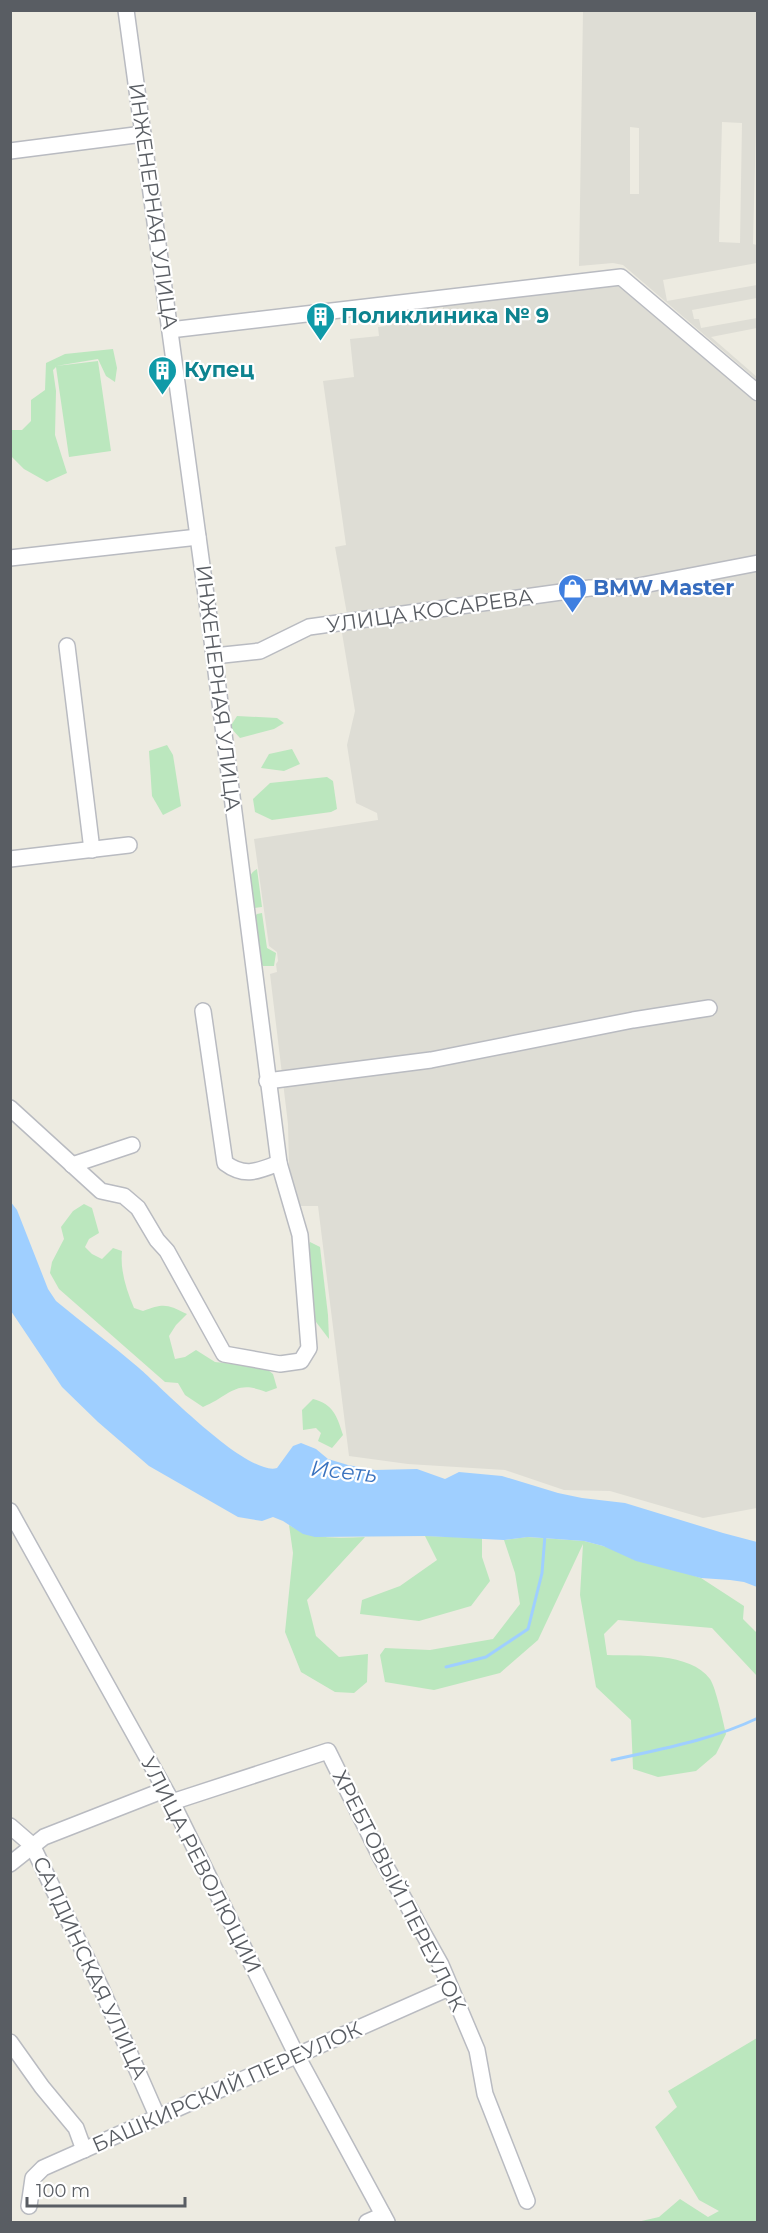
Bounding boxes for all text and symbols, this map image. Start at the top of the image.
street label: ИНЖЕНЕРНАЯ УЛИЦА [124,81,183,331]
building icon: Поликлиника № 9 [304,300,336,342]
place label: Поликлиника № 9 [341,303,549,328]
building icon: Купец [147,354,179,396]
place label: Купец [184,357,255,382]
street label: ИНЖЕНЕРНАЯ УЛИЦА [191,563,246,813]
shop icon: BMW Master [556,572,588,614]
place label: BMW Master [593,575,734,600]
street label: УЛИЦА КОСАРЕВА [325,584,535,637]
water label: Исеть [309,1455,378,1488]
street label: УЛИЦА РЕВОЛЮЦИИ [136,1753,267,1977]
street label: ХРЕБТОВЫЙ ПЕРЕУЛОК [328,1766,471,2016]
street label: САЛДИНСКАЯ УЛИЦА [28,1852,153,2084]
street label: БАШКИРСКИЙ ПЕРЕУЛОК [88,2016,366,2157]
scale bar [27,2170,184,2208]
text: 100 m [36,2180,90,2202]

